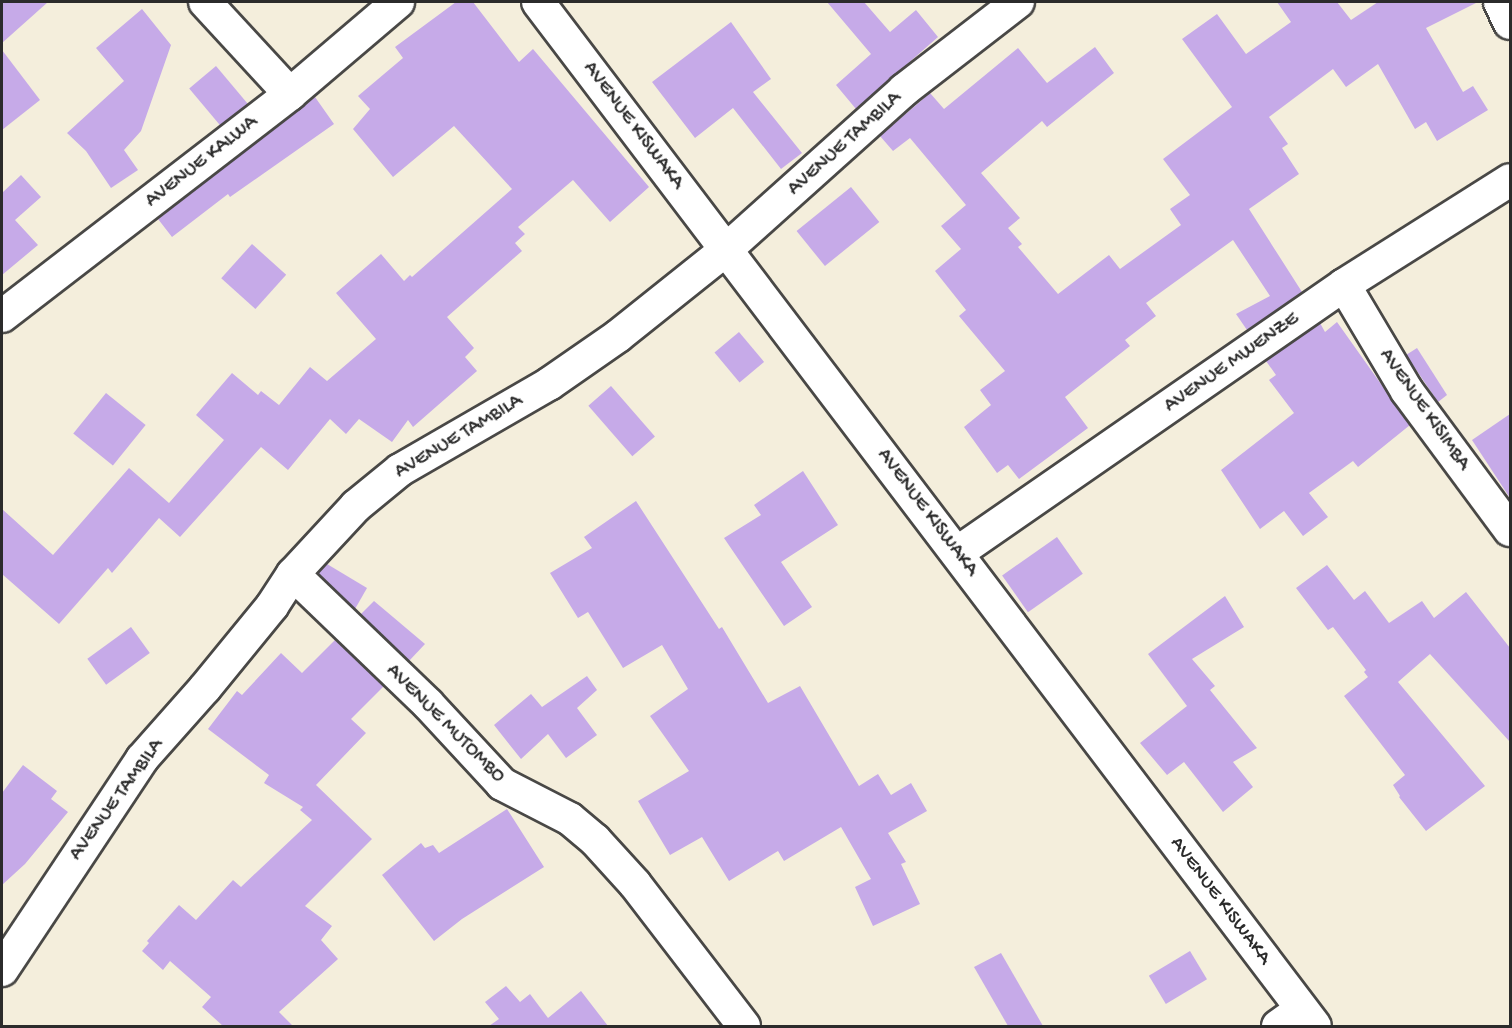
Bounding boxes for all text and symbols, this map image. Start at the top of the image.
street label: AVENUE KISWAKA [577,57,689,195]
street label: AVENUE TAMBILA [783,87,907,201]
street label: AVENUE KALWA [141,111,263,213]
street label: AVENUE MWENZE [1160,308,1304,418]
street label: AVENUE KISIMBA [1373,345,1475,475]
street label: AVENUE TAMBILA [391,389,527,485]
street label: AVENUE KISWAKA [871,444,983,582]
street label: AVENUE MUTOMBO [380,659,510,789]
street label: AVENUE TAMBILA [65,734,169,866]
street label: AVENUE KISWAKA [1164,832,1276,970]

